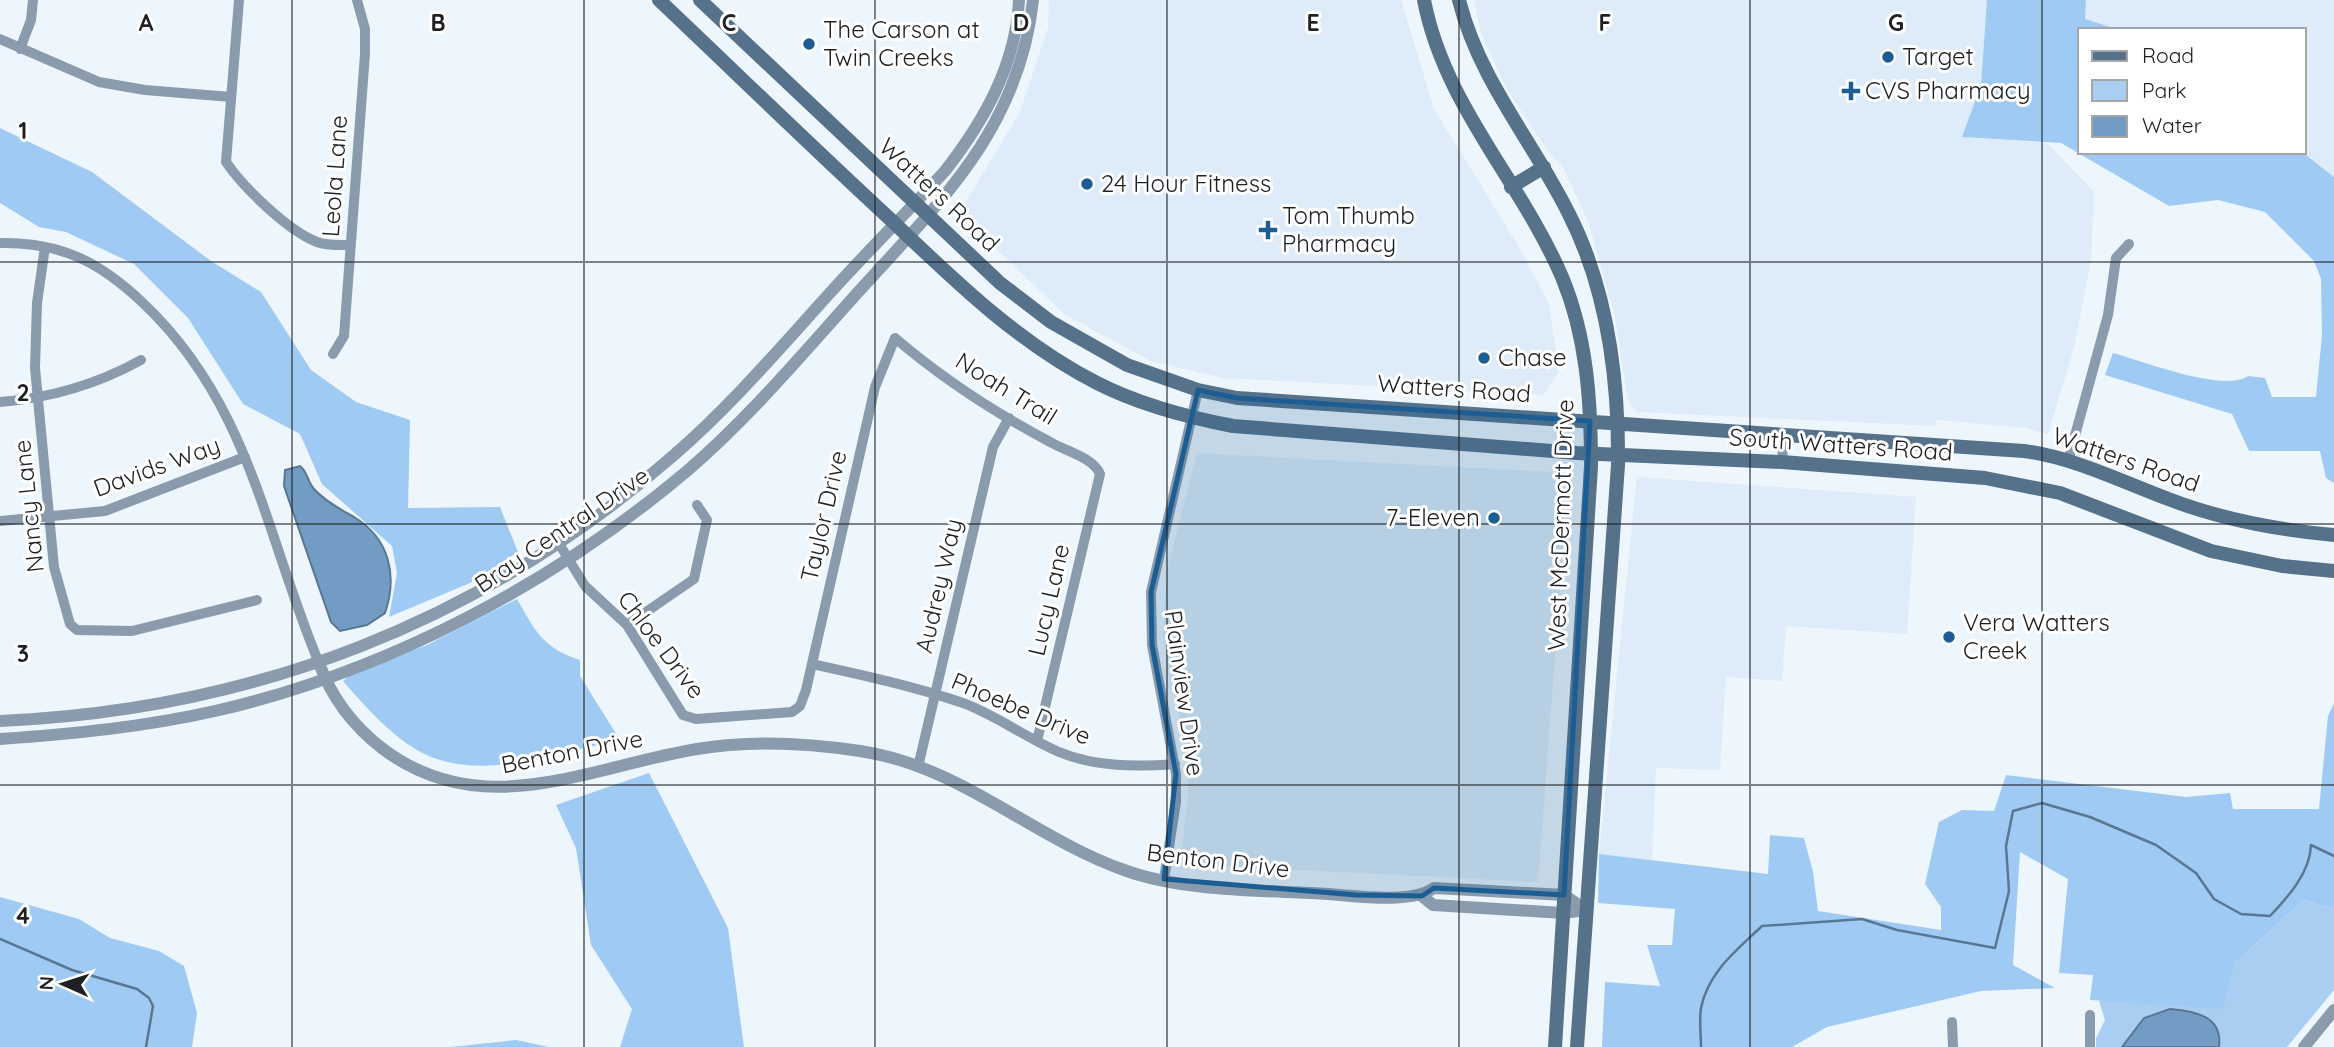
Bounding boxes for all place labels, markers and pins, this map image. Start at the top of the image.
place label: The Carson at Twin Creeks [823,14,980,72]
marker: The Carson at Twin Creeks [801,36,817,52]
place label: Target [1902,41,1974,71]
marker: Target [1880,49,1896,65]
place label: CVS Pharmacy [1865,75,2031,105]
marker: CVS Pharmacy [1843,83,1859,99]
place label: 24 Hour Fitness [1101,168,1271,198]
marker: 24 Hour Fitness [1079,176,1095,192]
place label: Tom Thumb Pharmacy [1282,200,1415,258]
marker: Tom Thumb Pharmacy [1260,222,1276,238]
place label: Chase [1498,342,1567,372]
marker: Chase [1476,350,1492,366]
place label: 7-Eleven [1386,502,1480,532]
marker: 7-Eleven [1486,510,1502,526]
place label: Vera Watters Creek [1963,607,2110,665]
marker: Vera Watters Creek [1941,629,1957,645]

